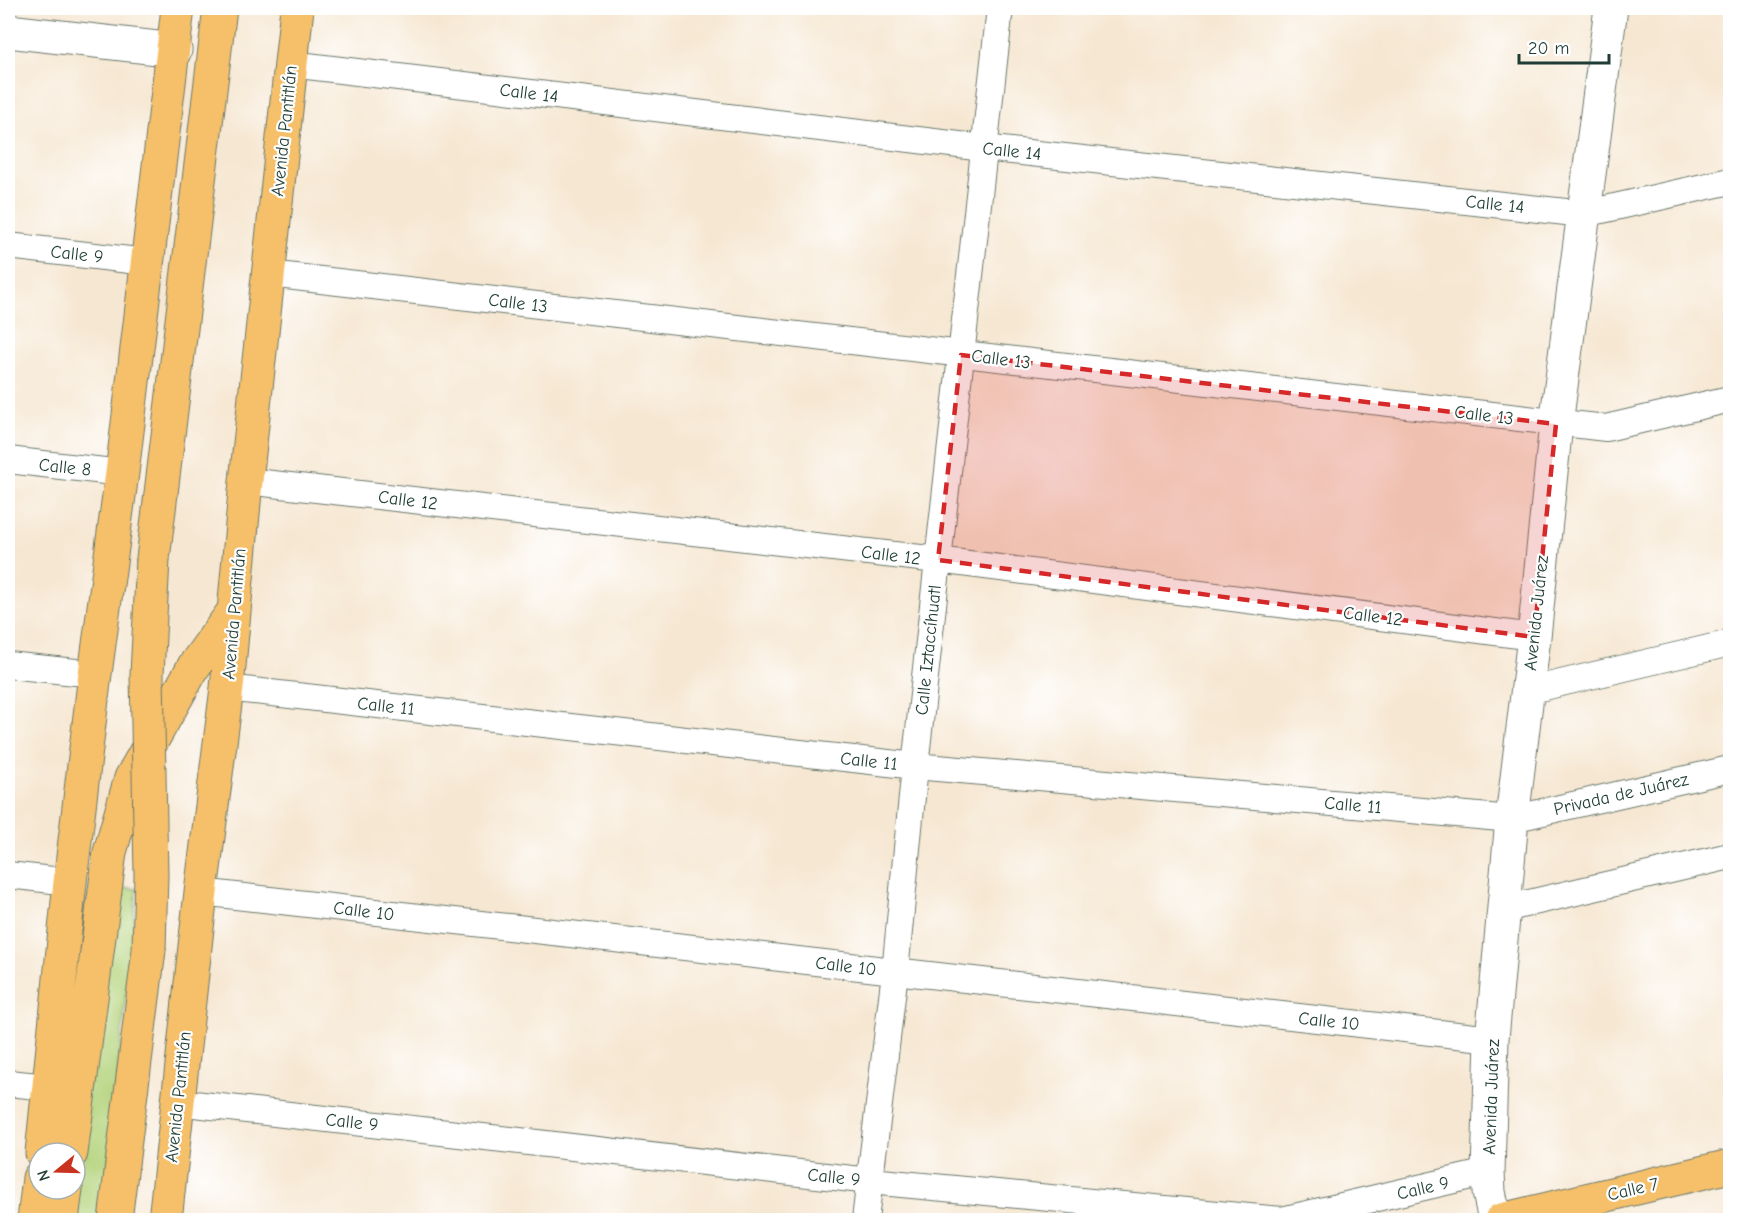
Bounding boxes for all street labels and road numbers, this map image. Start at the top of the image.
street label: Avenida Pantitlán [267,64,302,198]
street label: Calle 14 [498,79,560,108]
street label: Calle 14 [981,138,1042,165]
street label: Calle 14 [1464,191,1525,218]
street label: Calle 9 [50,241,104,268]
street label: Calle 13 [487,289,549,318]
street label: Calle 13 [970,345,1032,374]
street label: Calle 13 [1453,401,1515,430]
street label: Calle 8 [38,454,92,481]
street label: Calle 12 [377,486,439,515]
street label: Calle 12 [860,541,922,570]
street label: Avenida Pantitlán [218,548,251,681]
street label: Avenida Juárez [1520,554,1553,672]
street label: Calle Iztaccíhuatl [911,584,946,716]
street label: Calle 12 [1342,602,1404,631]
street label: Calle 11 [356,693,416,720]
street label: Calle 11 [839,748,899,775]
street label: Privada de Juárez [1552,769,1691,820]
street label: Calle 11 [1323,793,1383,818]
street label: Calle 10 [332,897,396,926]
street label: Calle 10 [814,952,878,981]
street label: Calle 10 [1297,1008,1361,1035]
street label: Avenida Pantitlán [161,1030,196,1164]
street label: Avenida Juárez [1479,1039,1504,1155]
street label: Calle 9 [325,1109,379,1136]
street label: Calle 9 [807,1164,861,1191]
street label: Calle 9 [1395,1172,1451,1205]
street label: Calle 7 [1606,1173,1661,1206]

